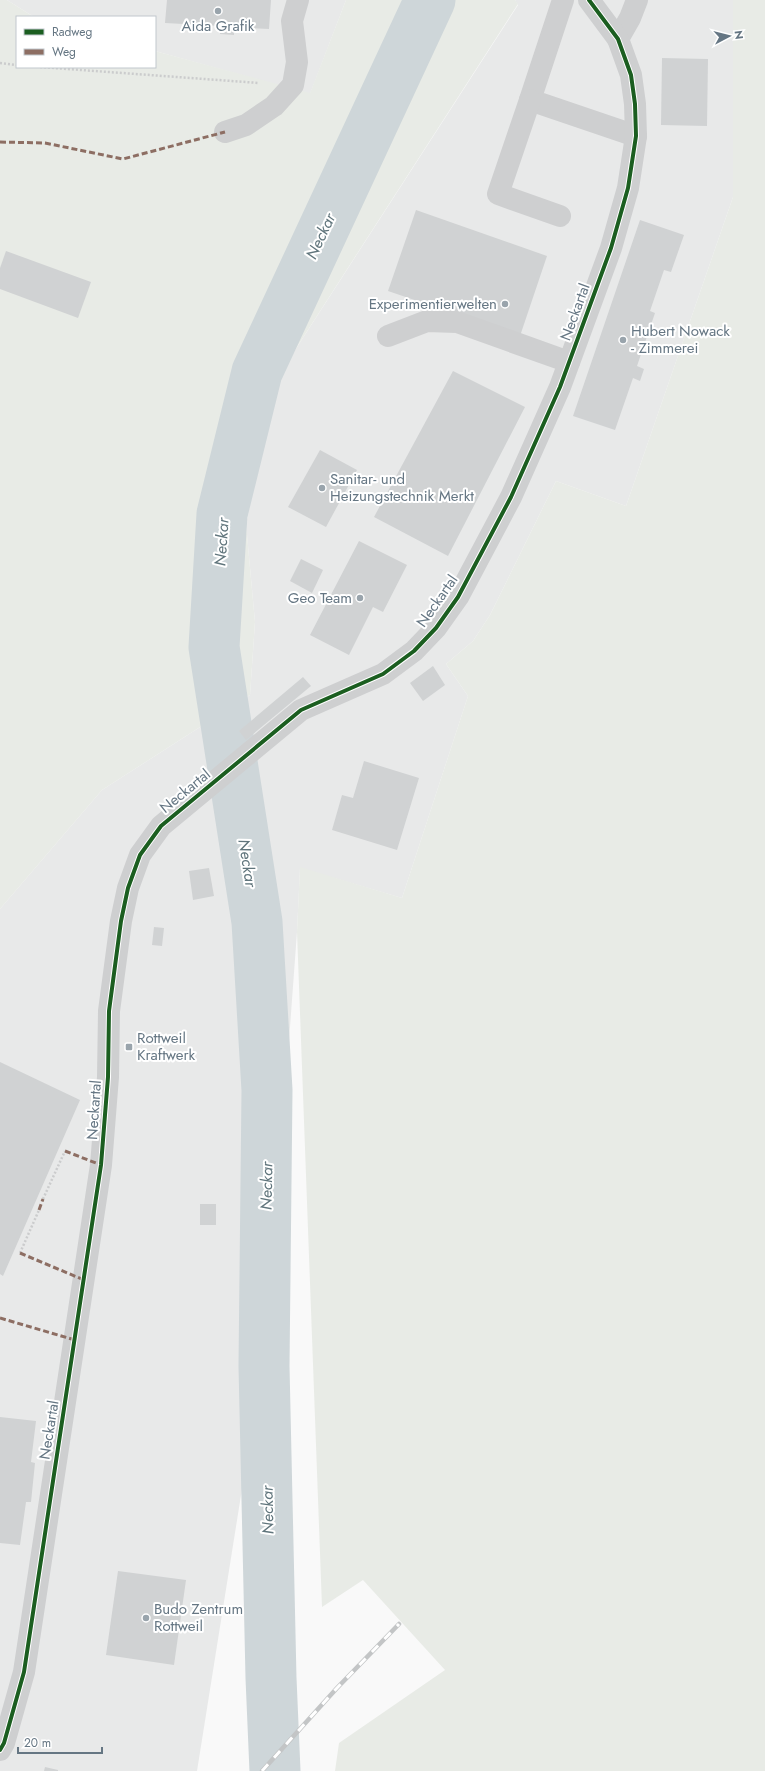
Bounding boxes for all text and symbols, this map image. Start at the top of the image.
marker: Aida Grafik [213,6,223,16]
place label: Aida Grafik [182,15,255,37]
legend [16,16,156,68]
north arrow [709,16,749,56]
text: Radweg [52,23,92,41]
text: N [730,29,747,40]
text: Weg [52,43,76,61]
water label: Neckar [300,208,342,263]
street label: Neckartal [554,280,596,344]
place label: Experimentierwelten [369,293,497,315]
marker: Experimentierwelten [500,299,510,309]
place label: Hubert Nowack - Zimmerei [631,320,730,359]
marker: Hubert Nowack - Zimmerei [618,335,628,345]
place label: Sanitar- und Heizungstechnik Merkt [330,468,474,507]
marker: Sanitar- und Heizungstechnik Merkt [317,483,327,493]
water label: Neckar [208,515,235,567]
street label: Neckartal [411,570,463,632]
place label: Geo Team [288,587,352,609]
marker: Geo Team [355,593,365,603]
street label: Neckartal [155,764,215,818]
water label: Neckar [232,837,263,890]
place label: Rottweil Kraftwerk [137,1027,196,1066]
marker: Rottweil Kraftwerk [124,1042,134,1052]
street label: Neckartal [81,1079,107,1141]
water label: Neckar [255,1160,278,1210]
street label: Neckartal [33,1399,65,1461]
water label: Neckar [256,1484,279,1534]
place label: Budo Zentrum Rottweil [154,1598,243,1637]
marker: Budo Zentrum Rottweil [141,1613,151,1623]
scale bar [18,1729,102,1755]
text: 20 m [24,1734,51,1752]

